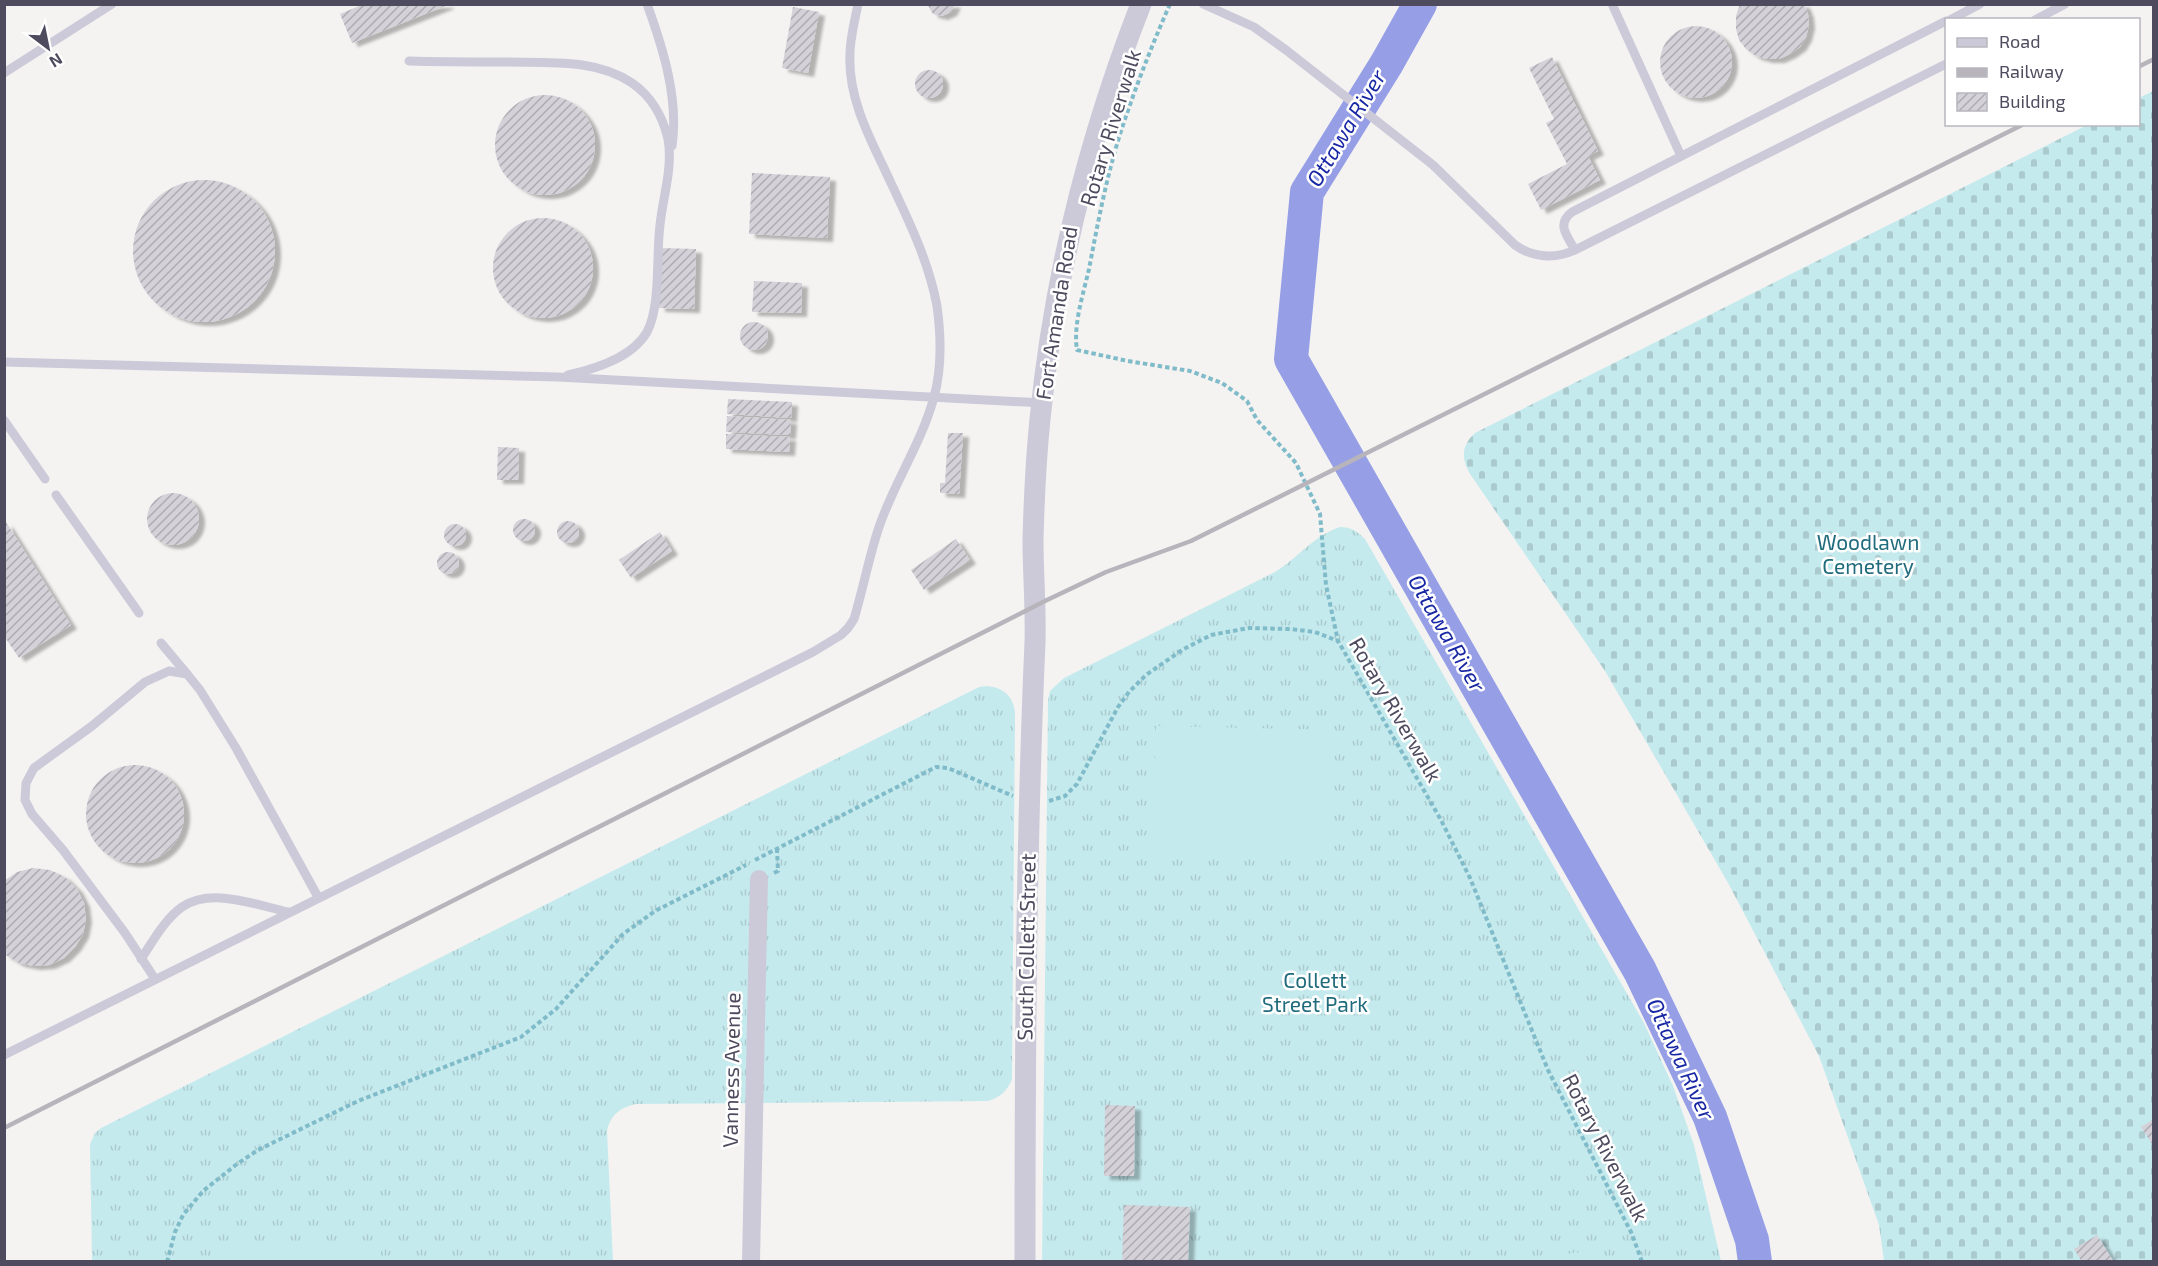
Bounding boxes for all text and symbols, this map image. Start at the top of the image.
north arrow [18,18,78,78]
legend [1945,18,2140,126]
text: Road [1999,30,2040,52]
street label: Rotary Riverwalk [1074,46,1145,209]
text: N [46,50,66,72]
text: Railway [1999,60,2064,82]
water label: Ottawa River [1300,63,1391,190]
text: Building [1999,90,2066,112]
street label: Fort Amanda Road [1029,224,1082,401]
park label: Woodlawn Cemetery [1817,529,1919,578]
water label: Ottawa River [1404,569,1493,697]
street label: Rotary Riverwalk [1345,633,1448,786]
street label: South Collett Street [1011,853,1040,1041]
park label: Collett Street Park [1262,967,1368,1016]
street label: Vanness Avenue [717,992,744,1148]
water label: Ottawa River [1642,994,1722,1125]
street label: Rotary Riverwalk [1558,1069,1655,1226]

